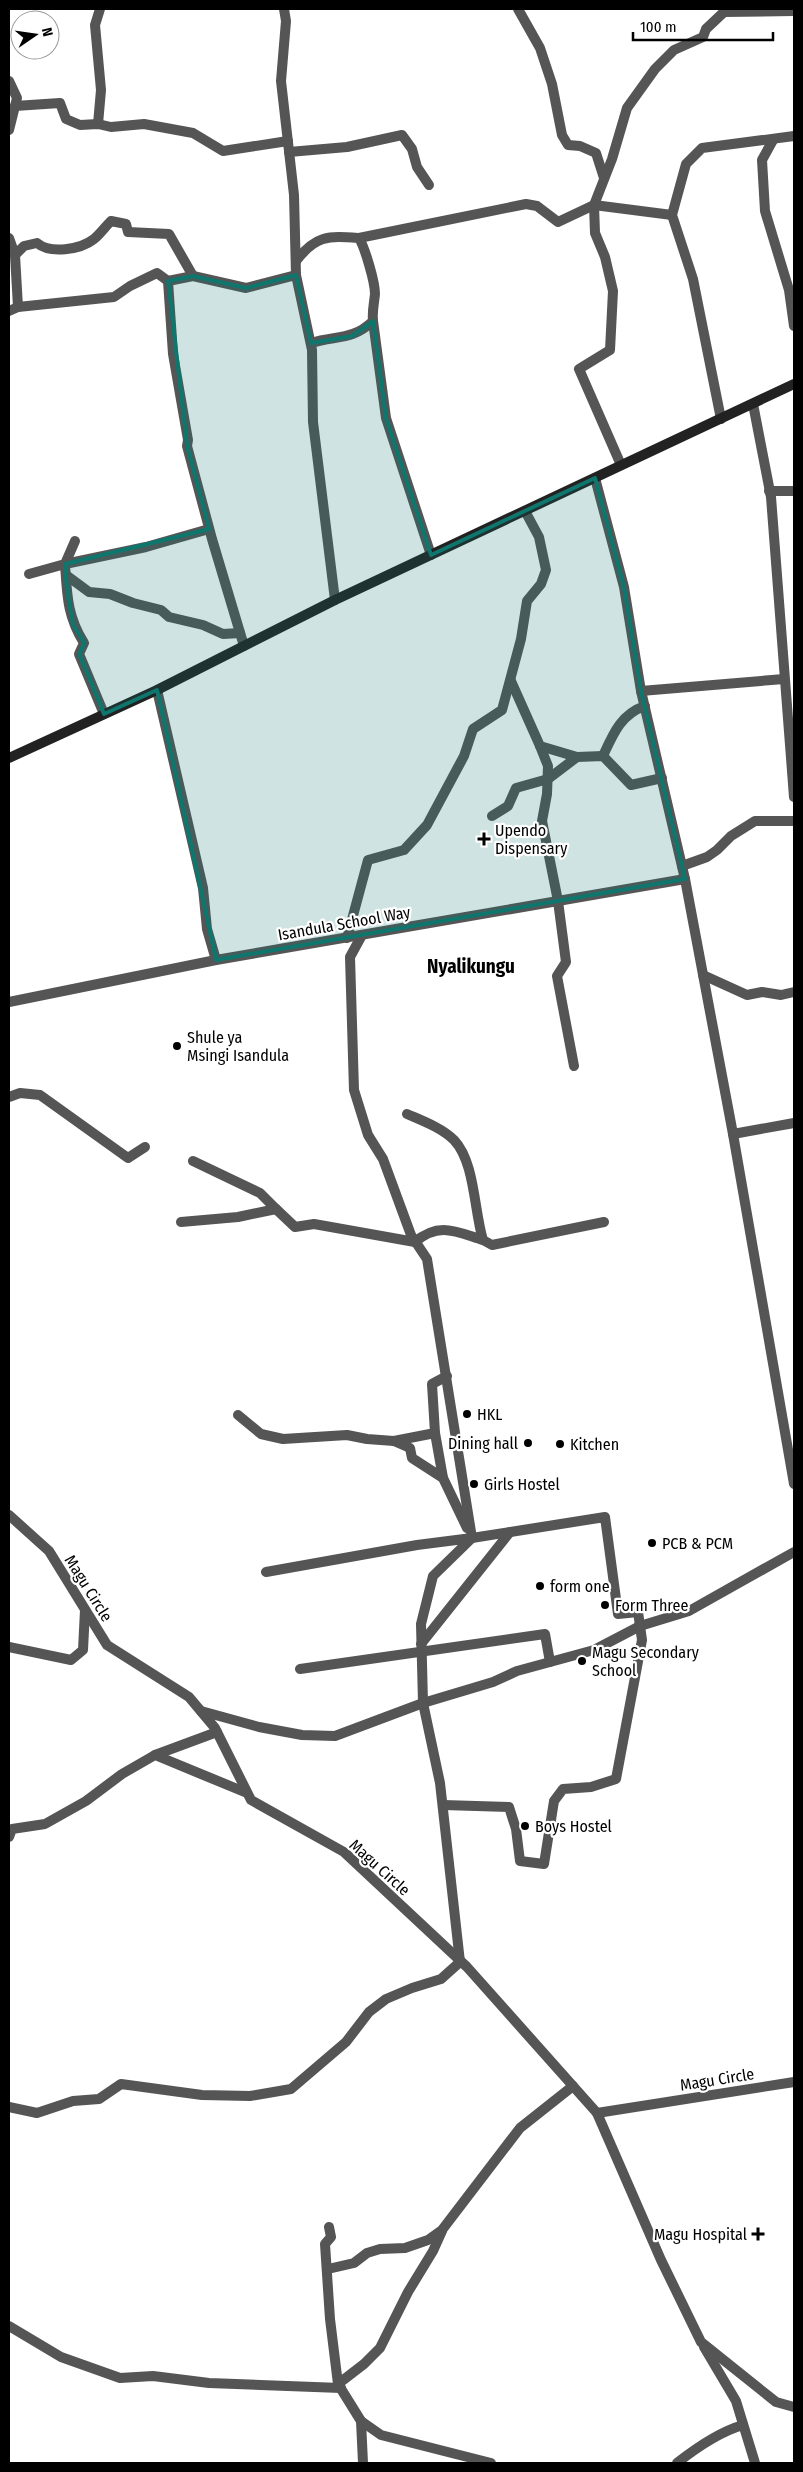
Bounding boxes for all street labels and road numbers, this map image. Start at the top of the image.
street label: Isandula School Way [276,902,413,944]
street label: Magu Circle [61,1552,116,1625]
street label: Magu Circle [346,1835,414,1899]
street label: Magu Circle [679,2064,756,2095]

